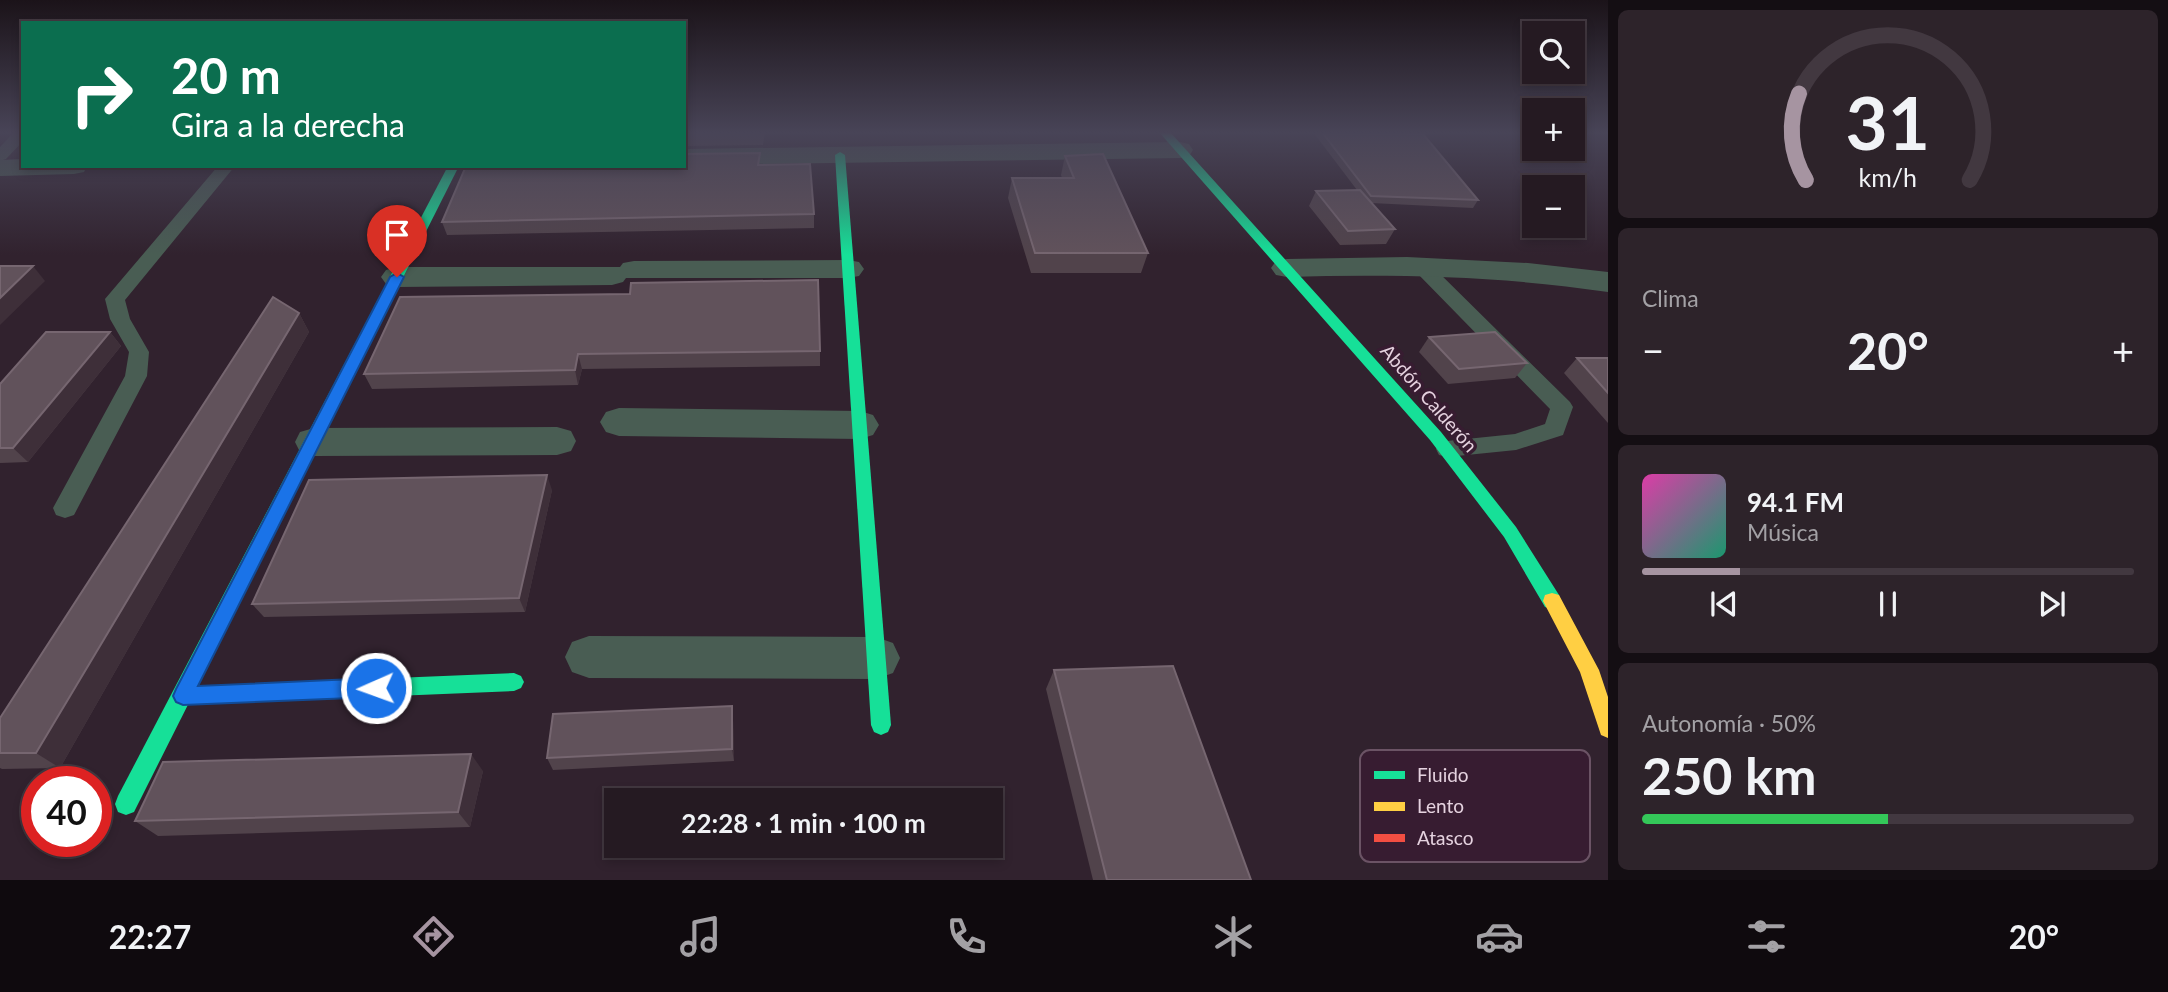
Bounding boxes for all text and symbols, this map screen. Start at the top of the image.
map controls [1522,21,1585,238]
button: search [1522,21,1585,84]
text: 20 m [171,46,281,104]
icon: right [56,49,147,140]
text: 31 [1846,78,1930,166]
button: + [1522,98,1585,161]
text: Gira a la derecha [171,105,405,144]
text: km/h [1859,162,1917,192]
button: − [1522,175,1585,238]
pin [367,205,427,277]
icon: arrive [378,216,416,254]
text: Clima [1642,284,1699,312]
text: 20° [1847,319,1929,381]
text: − [1642,327,1664,373]
text: + [2112,327,2134,373]
street label: Abdón Calderón [1376,339,1483,456]
text: 94.1 FM [1747,486,1844,518]
text: Música [1747,518,1819,546]
icon: previous [1705,585,1743,623]
icon: pause [1869,585,1907,623]
icon: next [2033,585,2071,623]
position arrow [339,651,413,725]
text: Autonomía · 50% [1642,709,1816,737]
text: 250 km [1642,744,1816,806]
legend [1360,750,1590,862]
text: Fluido [1417,763,1469,786]
speed limit sign: 40 [21,766,112,857]
text: Lento [1417,794,1464,817]
text: 22:28 · 1 min · 100 m [681,807,926,839]
text: Atasco [1417,826,1473,849]
icon: directions [409,912,458,961]
icon: music [676,912,725,961]
icon: phone [942,912,991,961]
icon: climate [1209,912,1258,961]
icon: car [1475,912,1524,961]
icon: filters [1742,912,1791,961]
text: 22:27 [109,917,191,956]
text: 20° [2009,917,2059,956]

